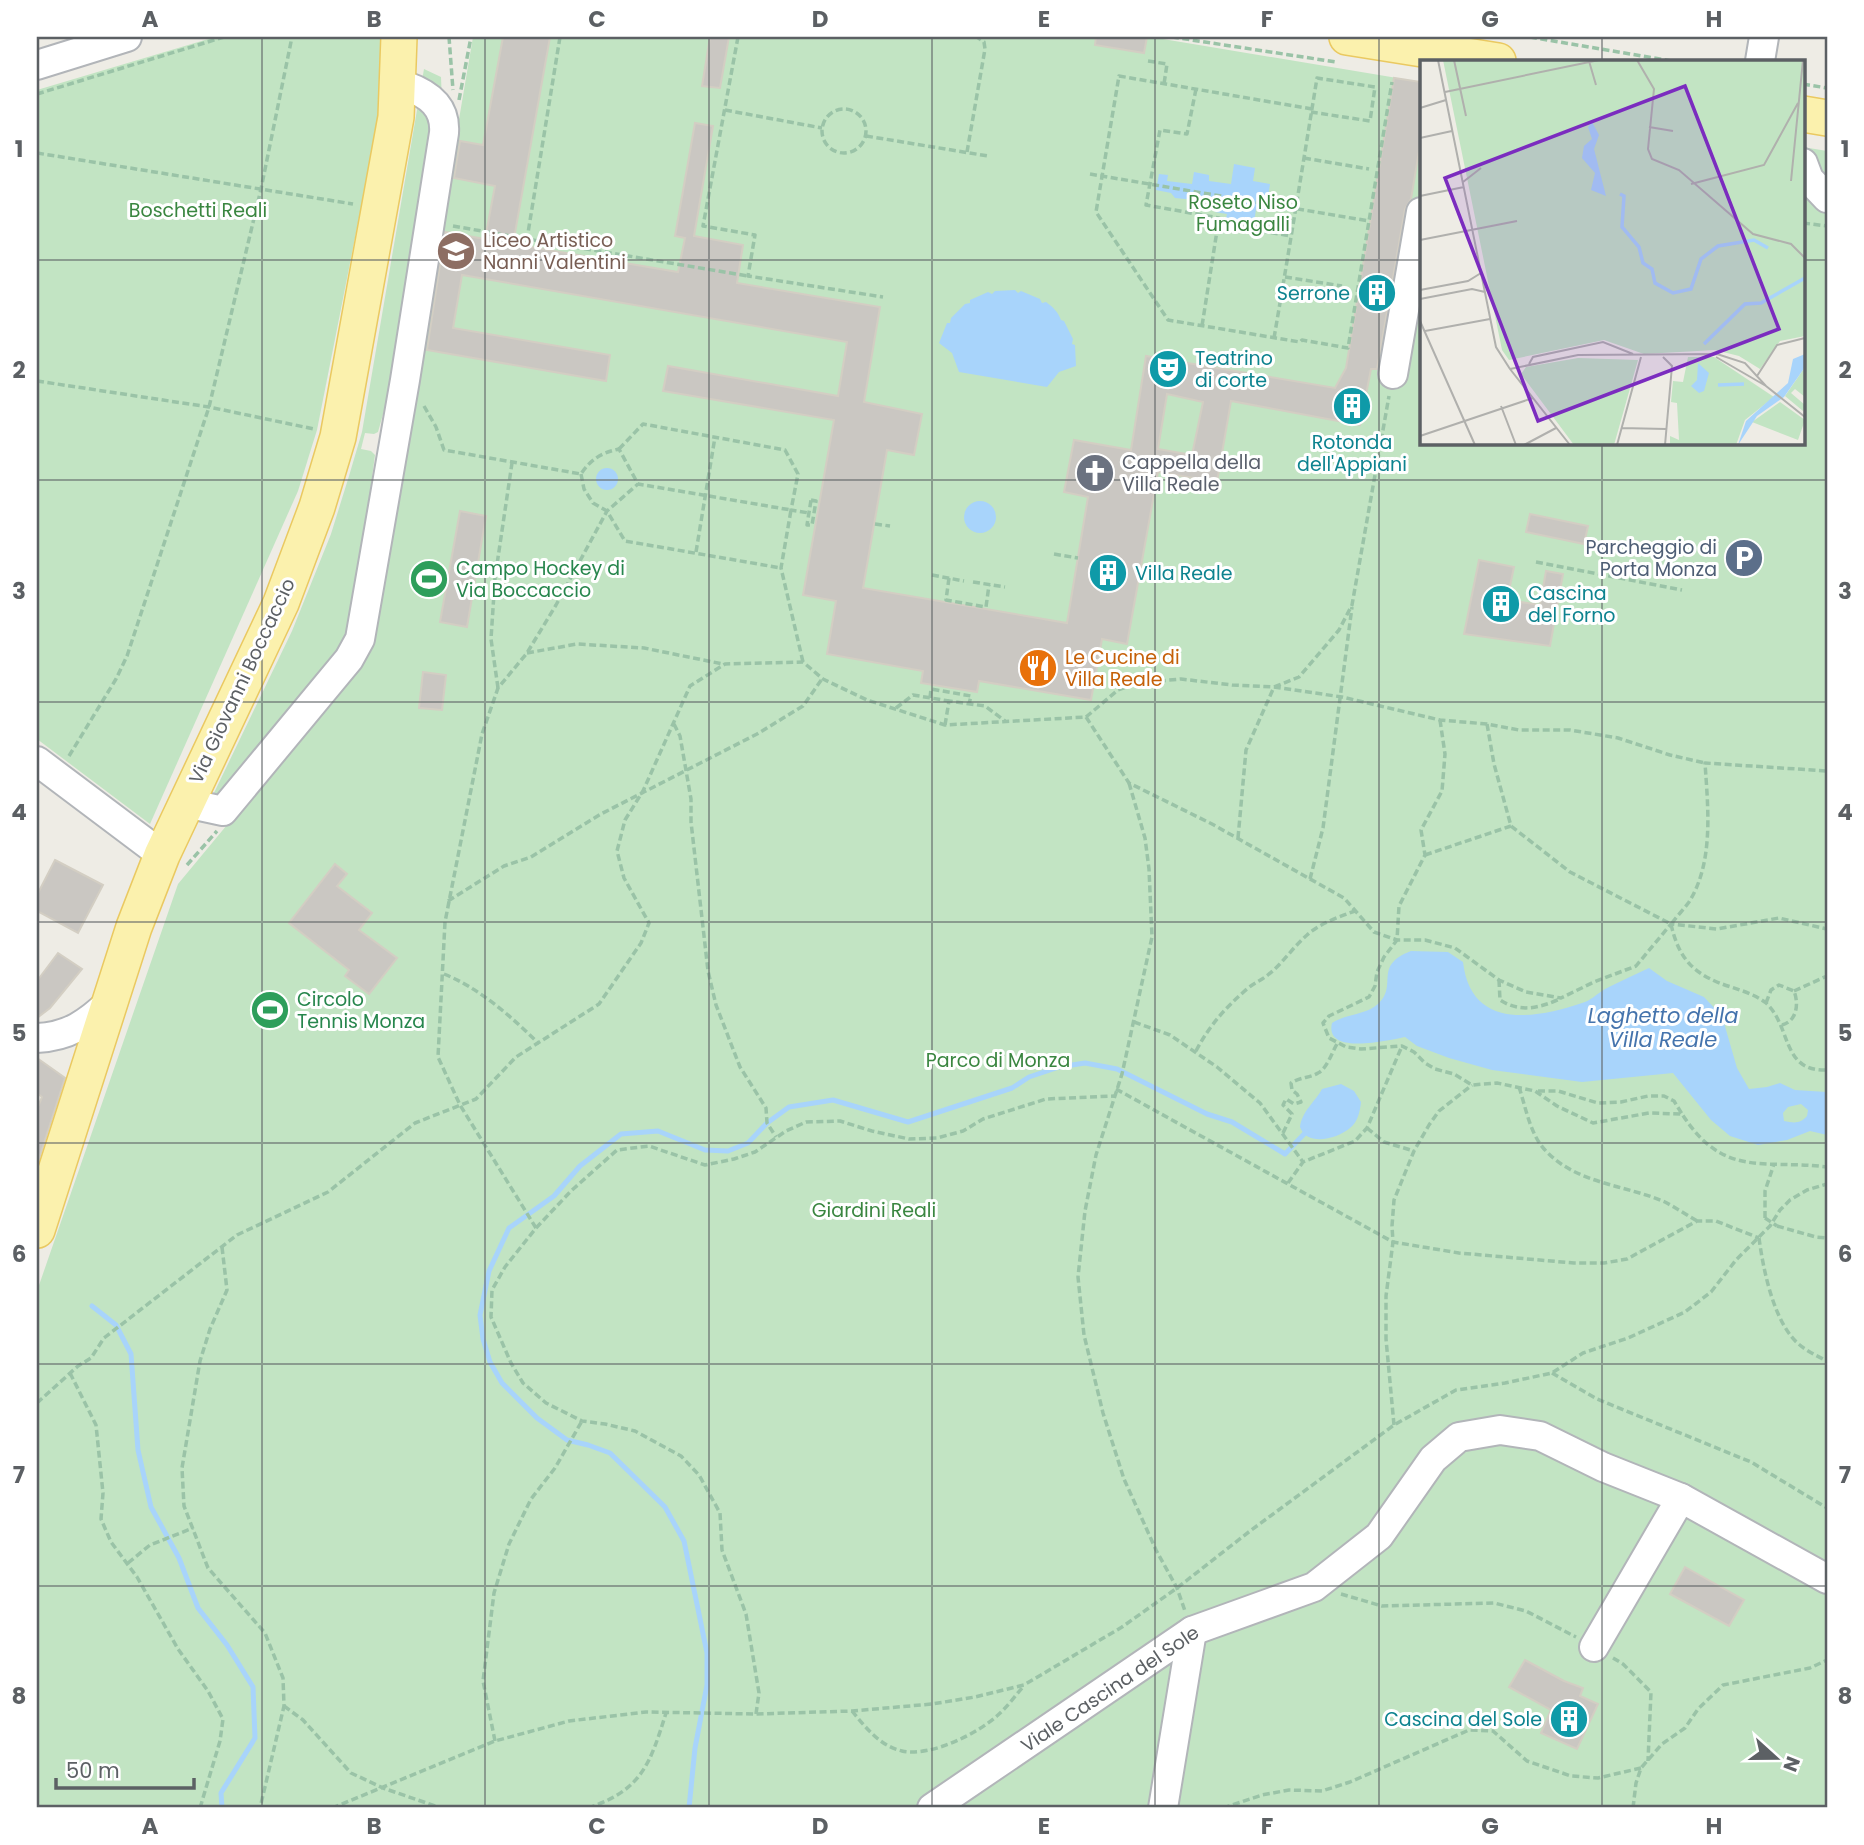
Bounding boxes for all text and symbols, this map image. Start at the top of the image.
text: A [142,3,159,35]
text: B [366,3,382,35]
text: C [588,3,606,35]
text: D [812,3,828,35]
text: E [1038,3,1050,35]
text: F [1261,3,1273,35]
text: G [1481,3,1499,35]
text: H [1706,3,1722,35]
inset map [1420,60,1804,444]
text: 1 [15,133,23,165]
text: 1 [1841,133,1849,165]
park label: Roseto Niso Fumagalli [1188,189,1298,238]
park label: Boschetti Reali [129,197,267,224]
place label: Liceo Artistico Nanni Valentini [483,227,626,276]
school or university icon: Liceo Artistico Nanni Valentini [435,230,477,272]
building icon: Serrone [1356,272,1398,314]
place label: Serrone [1277,280,1350,307]
place label: Teatrino di corte [1195,345,1273,394]
theatre icon: Teatrino di corte [1147,348,1189,390]
text: 2 [12,354,26,386]
text: 2 [1838,354,1852,386]
building icon: Rotonda dell'Appiani [1331,385,1373,427]
place label: Rotonda dell'Appiani [1297,429,1407,478]
place label: Cappella della Villa Reale [1122,449,1261,498]
church icon: Cappella della Villa Reale [1074,452,1116,494]
place label: Parcheggio di Porta Monza [1585,534,1717,583]
parking icon: Parcheggio di Porta Monza [1723,537,1765,579]
building icon: Villa Reale [1087,552,1129,594]
place label: Campo Hockey di Via Boccaccio [456,555,625,604]
sports icon: Campo Hockey di Via Boccaccio [408,558,450,600]
place label: Villa Reale [1135,560,1232,587]
street label: Via Giovanni Boccaccio [182,574,302,788]
text: 3 [12,575,26,607]
text: 3 [1838,575,1852,607]
place label: Cascina del Forno [1528,580,1616,629]
building icon: Cascina del Forno [1480,583,1522,625]
place label: Le Cucine di Villa Reale [1065,644,1180,693]
restaurant icon: Le Cucine di Villa Reale [1017,647,1059,689]
text: 4 [11,796,27,828]
text: 4 [1837,796,1853,828]
place label: Circolo Tennis Monza [297,986,425,1035]
sports icon: Circolo Tennis Monza [249,989,291,1031]
water label: Laghetto della Villa Reale [1588,1001,1738,1054]
text: 5 [12,1017,26,1049]
text: 5 [1838,1017,1852,1049]
park label: Parco di Monza [926,1047,1070,1074]
park label: Giardini Reali [812,1197,936,1224]
text: 6 [12,1238,26,1270]
text: 6 [1838,1238,1852,1270]
text: 7 [13,1459,25,1491]
text: 7 [1839,1459,1851,1491]
street label: Viale Cascina del Sole [1016,1619,1204,1759]
text: 8 [12,1680,26,1712]
text: 8 [1838,1680,1852,1712]
building icon: Cascina del Sole [1548,1698,1590,1740]
place label: Cascina del Sole [1384,1706,1542,1733]
north arrow [1742,1722,1812,1792]
scale bar [56,1747,194,1791]
text: N [1776,1752,1807,1775]
text: 50 m [66,1756,120,1785]
text: A [142,1810,159,1842]
text: B [366,1810,382,1842]
text: C [588,1810,606,1842]
text: D [812,1810,828,1842]
text: E [1038,1810,1050,1842]
text: F [1261,1810,1273,1842]
text: G [1481,1810,1499,1842]
text: H [1706,1810,1722,1842]

